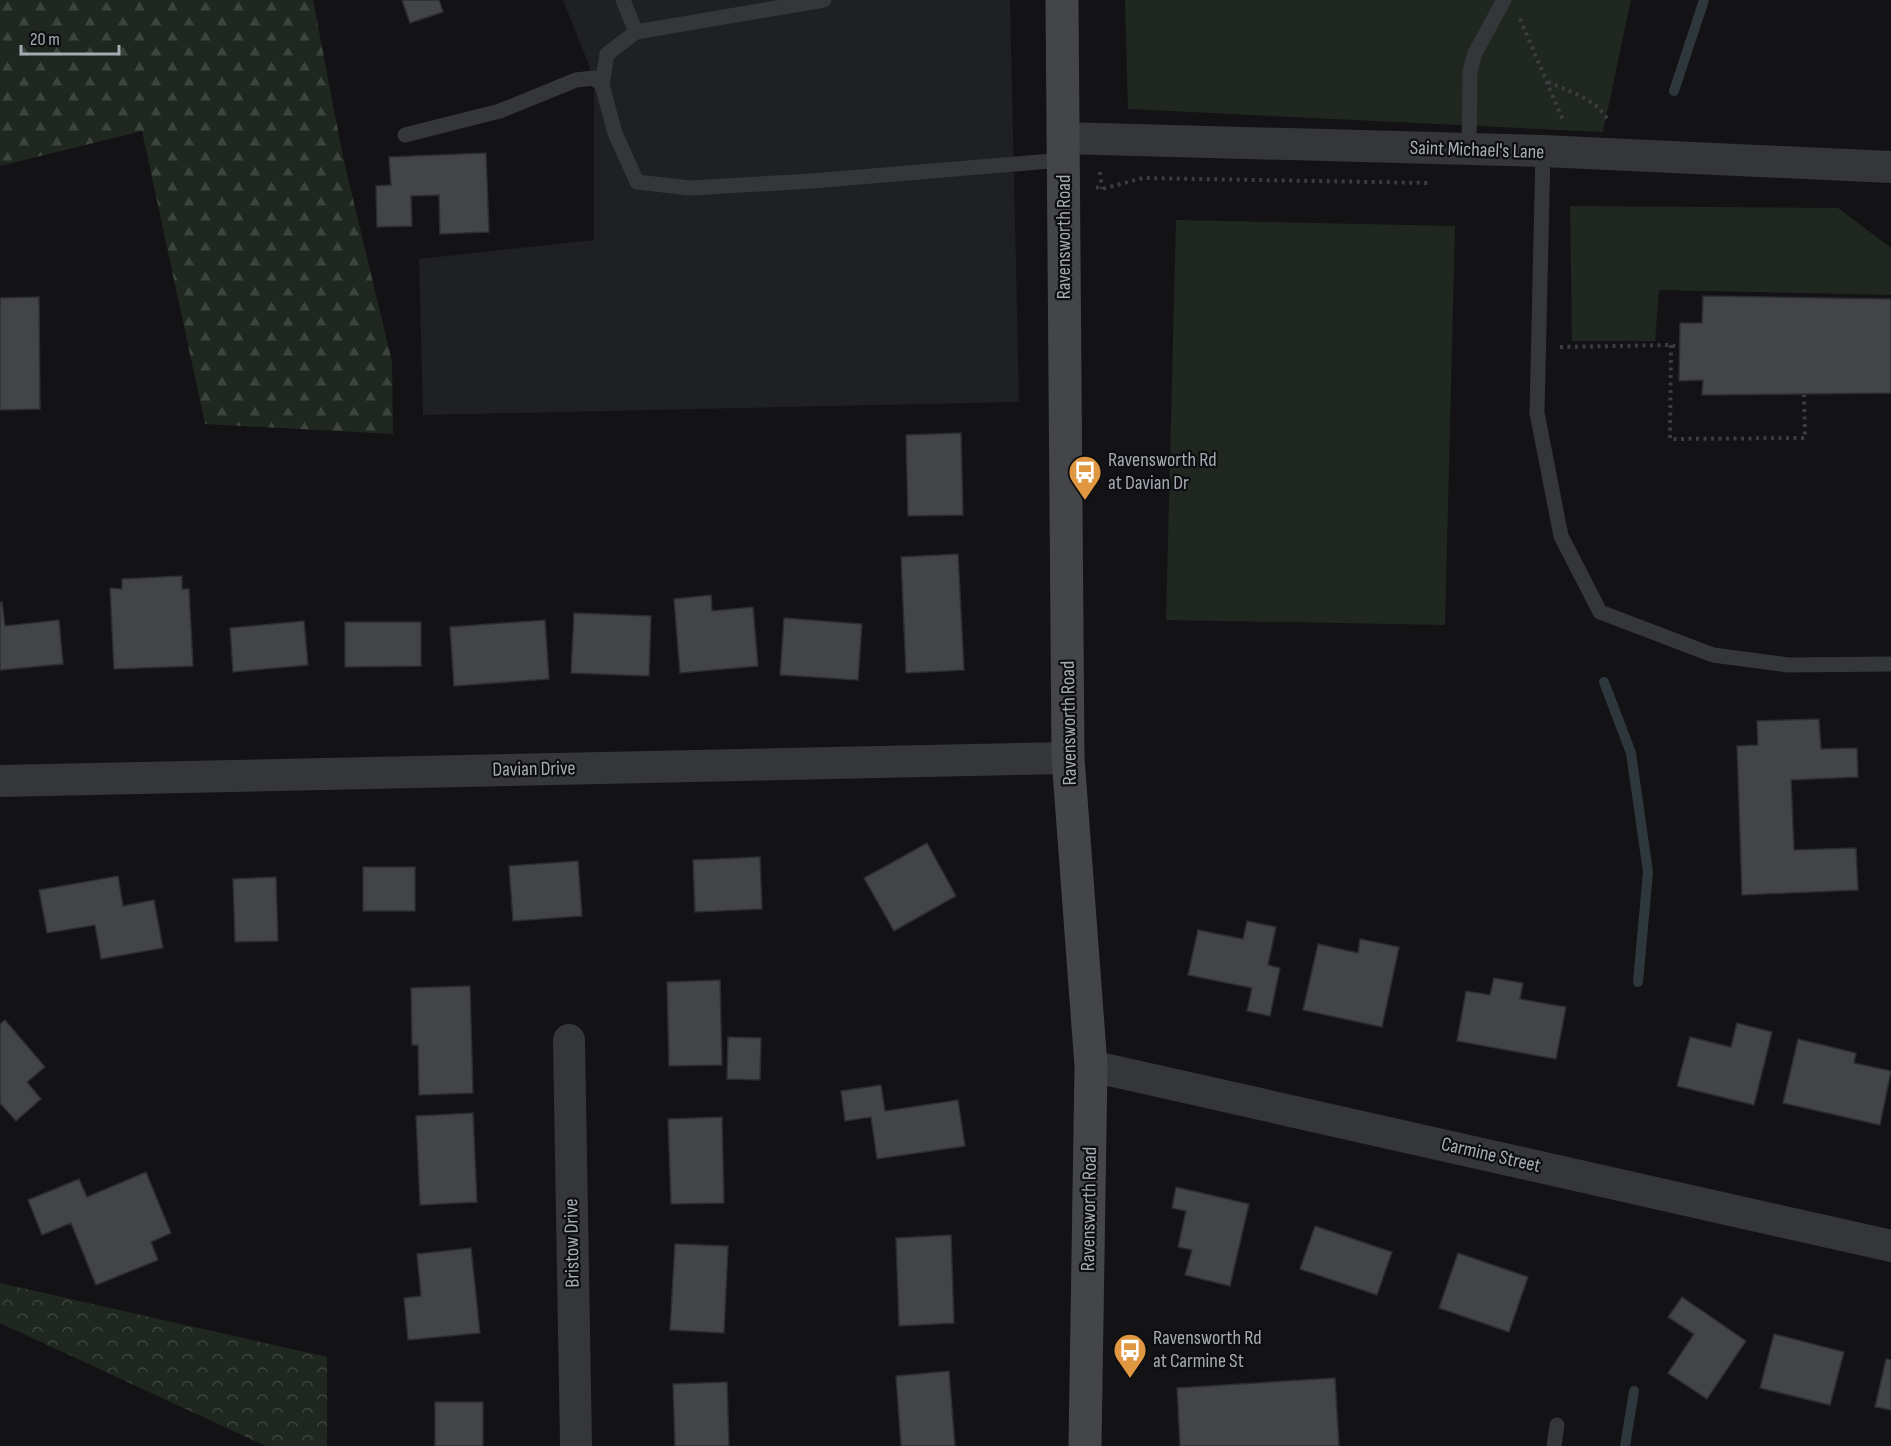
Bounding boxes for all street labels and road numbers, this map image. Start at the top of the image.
street label: Saint Michael's Lane [1409,136,1545,164]
street label: Ravensworth Road [1052,175,1076,299]
street label: Ravensworth Road [1056,661,1082,785]
street label: Davian Drive [492,756,576,782]
street label: Carmine Street [1439,1132,1543,1178]
street label: Ravensworth Road [1076,1147,1102,1271]
street label: Bristow Drive [559,1198,585,1288]

